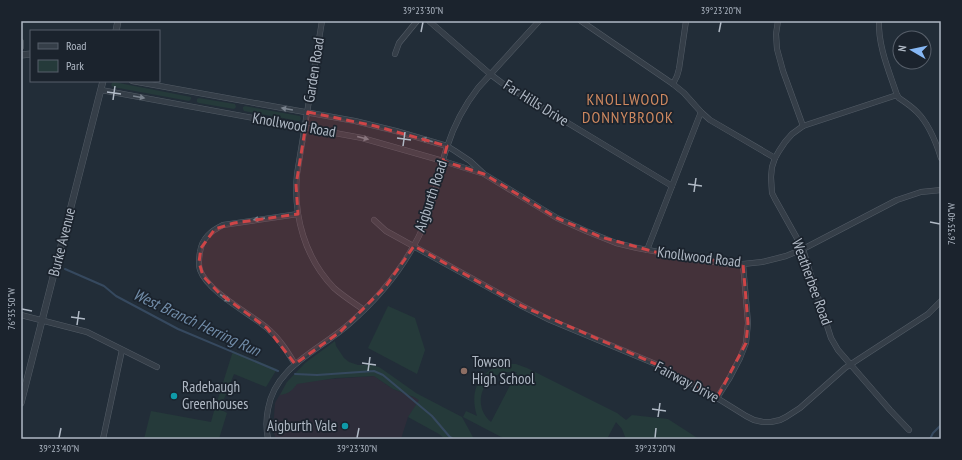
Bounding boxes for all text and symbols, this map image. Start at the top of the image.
text: 39°23'30"N [403,4,443,17]
text: 39°23'20"N [701,4,741,17]
legend [30,30,160,82]
north arrow [892,30,932,70]
street label: Garden Road [299,36,328,104]
text: Road [66,38,86,53]
text: N [895,44,910,52]
text: Park [66,58,84,73]
street label: Far Hills Drive [500,75,572,130]
district label: KNOLLWOOD DONNYBROOK [582,89,674,127]
one-way arrow [133,94,145,100]
one-way arrow [281,105,293,111]
street label: Knollwood Road [251,108,337,141]
one-way arrow [357,136,370,142]
one-way arrow [421,137,433,143]
street label: Aigburth Road [410,158,451,234]
text: 76°35'40"W [945,203,958,245]
street label: Burke Avenue [44,205,79,278]
one-way arrow [253,216,265,222]
street label: Weatherbee Road [788,236,837,328]
street label: Knollwood Road [656,242,742,271]
water label: West Branch Herring Run [130,284,265,361]
text: 76°35'50"W [5,288,18,330]
one-way arrow [220,294,231,302]
place label: Towson High School [472,352,535,388]
street label: Fairway Drive [652,357,723,406]
marker: Towson High School [459,366,469,376]
place label: Radebaugh Greenhouses [182,377,248,413]
marker: Radebaugh Greenhouses [169,391,179,401]
place label: Aigburth Vale [267,416,337,435]
marker: Aigburth Vale [340,421,350,431]
text: 39°23'40"N [39,442,79,455]
text: 39°23'30"N [337,442,377,455]
text: 39°23'20"N [635,442,675,455]

